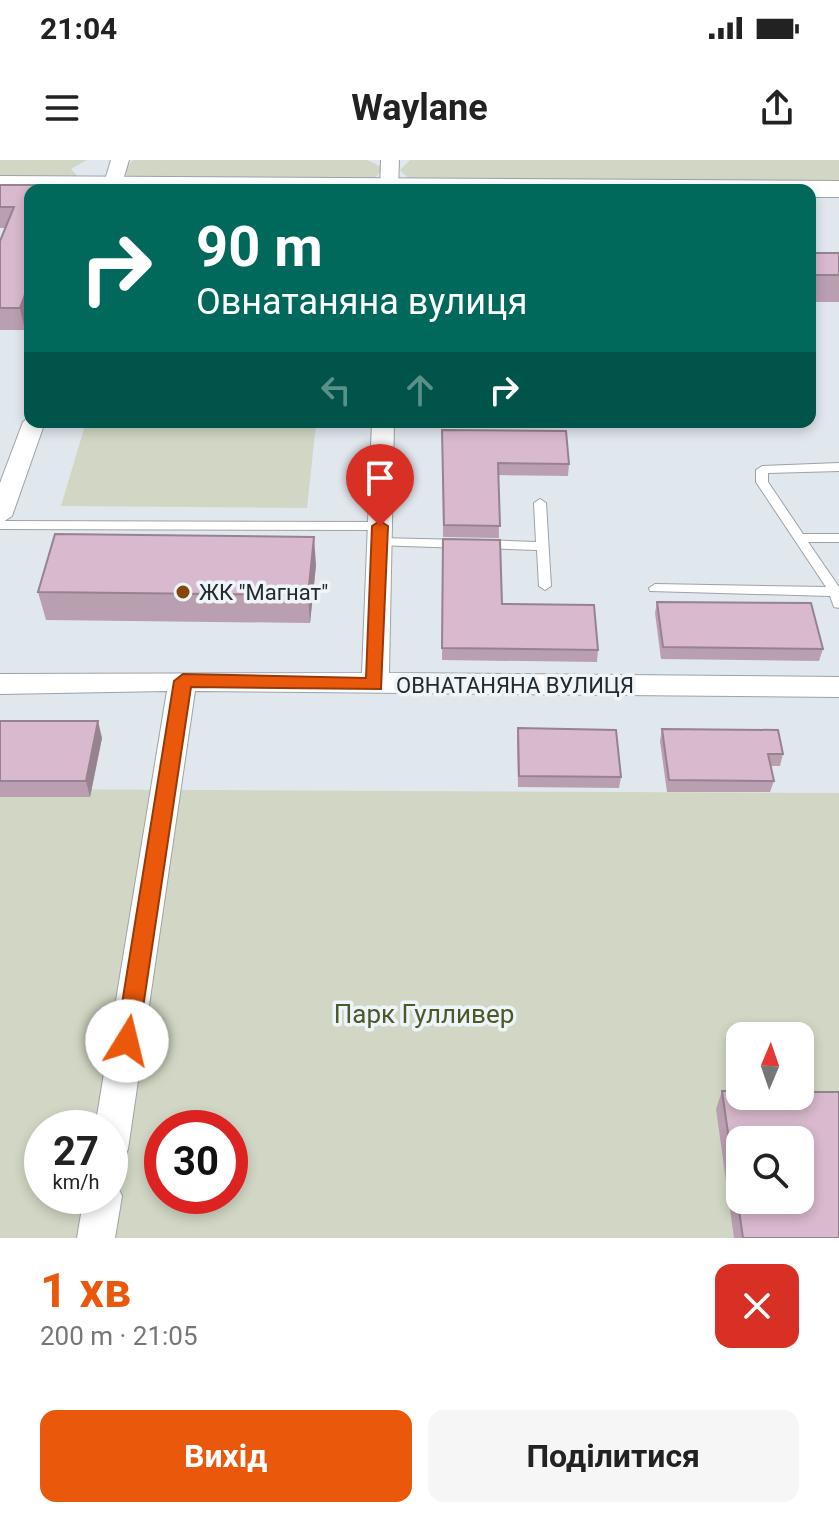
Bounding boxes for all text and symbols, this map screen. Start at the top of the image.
text: 21:04 [40,11,117,46]
icon: menu [40,86,84,130]
icon: share [755,86,799,130]
text: Waylane [351,87,488,129]
text: 90 m [196,214,323,280]
icon: right [64,216,168,320]
text: Овнатаняна вулиця [196,281,527,323]
icon: left [314,368,358,412]
icon: ahead [398,368,442,412]
icon: right [482,368,526,412]
pin [346,444,414,526]
icon: arrive [358,456,402,500]
place label: ЖК "Магнат" [199,580,328,605]
marker: ЖК "Магнат" [174,583,192,601]
street label: ОВНАТАНЯНА ВУЛИЦЯ [396,673,634,698]
position arrow [85,999,169,1083]
park label: Парк Гулливер [334,999,514,1029]
north arrow [726,1022,814,1110]
map controls [726,1022,814,1214]
speed limit sign: 30 [144,1110,248,1214]
button: search [726,1126,814,1214]
text: 27 [53,1128,99,1175]
text: km/h [53,1170,99,1194]
text: 1 хв [40,1262,131,1319]
button: close [715,1264,799,1348]
text: 200 m · 21:05 [40,1321,198,1351]
button: Вихід [40,1410,412,1502]
button: Поділитися [428,1410,799,1502]

